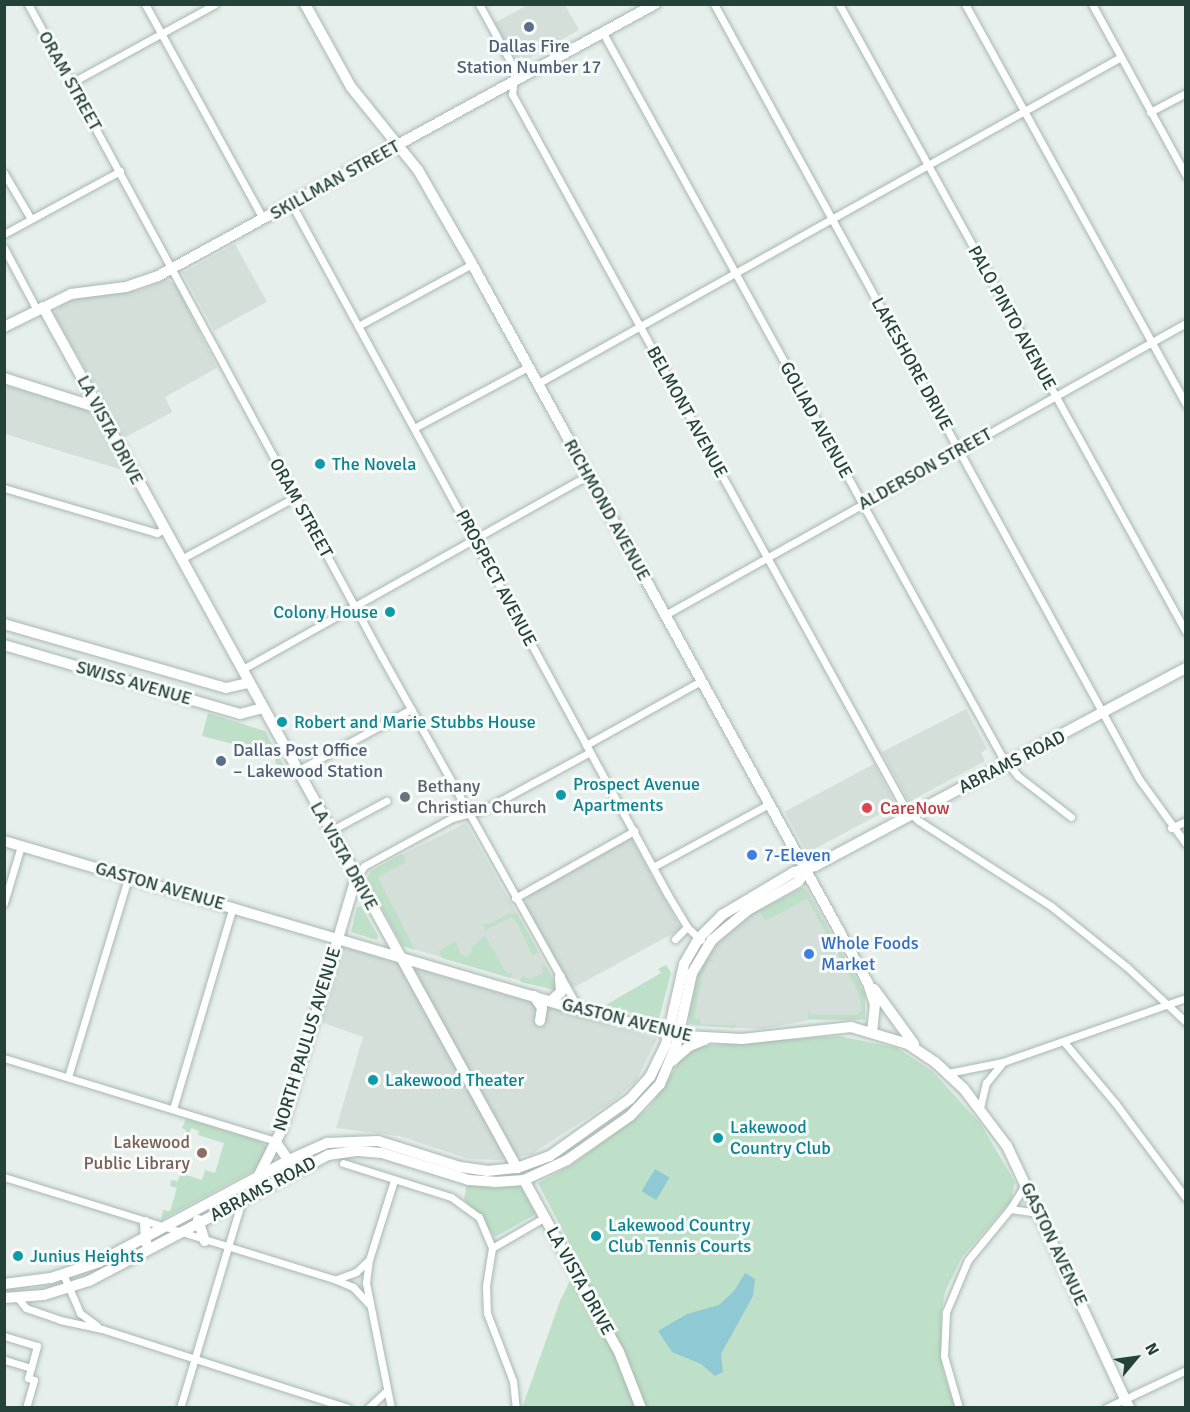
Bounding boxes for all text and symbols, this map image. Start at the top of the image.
marker: Dallas Fire Station Number 17 [522,20,536,34]
street label: ORAM STREET [34,27,106,135]
place label: Dallas Fire Station Number 17 [457,36,601,78]
street label: SKILLMAN STREET [267,136,403,224]
street label: PALO PINTO AVENUE [963,242,1061,394]
street label: LAKESHORE DRIVE [867,294,957,434]
street label: BELMONT AVENUE [642,343,732,481]
street label: GOLIAD AVENUE [775,358,857,482]
street label: LA VISTA DRIVE [72,372,148,488]
street label: ALDERSON STREET [854,423,996,515]
street label: RICHMOND AVENUE [559,435,655,585]
place label: The Novela [332,453,416,475]
street label: ORAM STREET [265,454,337,562]
marker: The Novela [313,457,327,471]
street label: PROSPECT AVENUE [451,506,541,650]
place label: Colony House [273,601,378,623]
marker: Colony House [383,605,397,619]
street label: SWISS AVENUE [74,656,194,710]
place label: Robert and Marie Stubbs House [294,711,536,733]
marker: Robert and Marie Stubbs House [275,715,289,729]
street label: ABRAMS ROAD [955,726,1069,798]
place label: Dallas Post Office – Lakewood Station [233,740,383,783]
marker: Dallas Post Office – Lakewood Station [214,754,228,768]
place label: Prospect Avenue Apartments [573,774,700,816]
place label: Bethany Christian Church [417,776,547,818]
marker: Prospect Avenue Apartments [554,788,568,802]
marker: Bethany Christian Church [398,790,412,804]
place label: CareNow [880,797,950,819]
street label: LA VISTA DRIVE [305,798,383,914]
marker: CareNow [858,799,876,817]
place label: 7-Eleven [764,844,831,866]
marker: 7-Eleven [745,848,759,862]
street label: GASTON AVENUE [93,857,227,915]
place label: Whole Foods Market [821,933,919,976]
street label: NORTH PAULUS AVENUE [269,944,345,1134]
marker: Whole Foods Market [802,947,816,961]
street label: GASTON AVENUE [560,993,694,1047]
place label: Lakewood Theater [385,1069,524,1091]
marker: Lakewood Theater [366,1073,380,1087]
place label: Lakewood Country Club [730,1117,831,1160]
marker: Lakewood Country Club [711,1131,725,1145]
place label: Lakewood Public Library [84,1132,190,1174]
marker: Lakewood Public Library [195,1146,209,1160]
street label: ABRAMS ROAD [206,1152,320,1226]
street label: GASTON AVENUE [1016,1179,1092,1309]
place label: Lakewood Country Club Tennis Courts [608,1215,751,1258]
street label: LA VISTA DRIVE [541,1223,619,1339]
marker: Lakewood Country Club Tennis Courts [589,1229,603,1243]
place label: Junius Heights [30,1245,144,1267]
marker: Junius Heights [11,1249,25,1263]
north arrow [1106,1328,1166,1388]
text: N [1140,1340,1163,1359]

